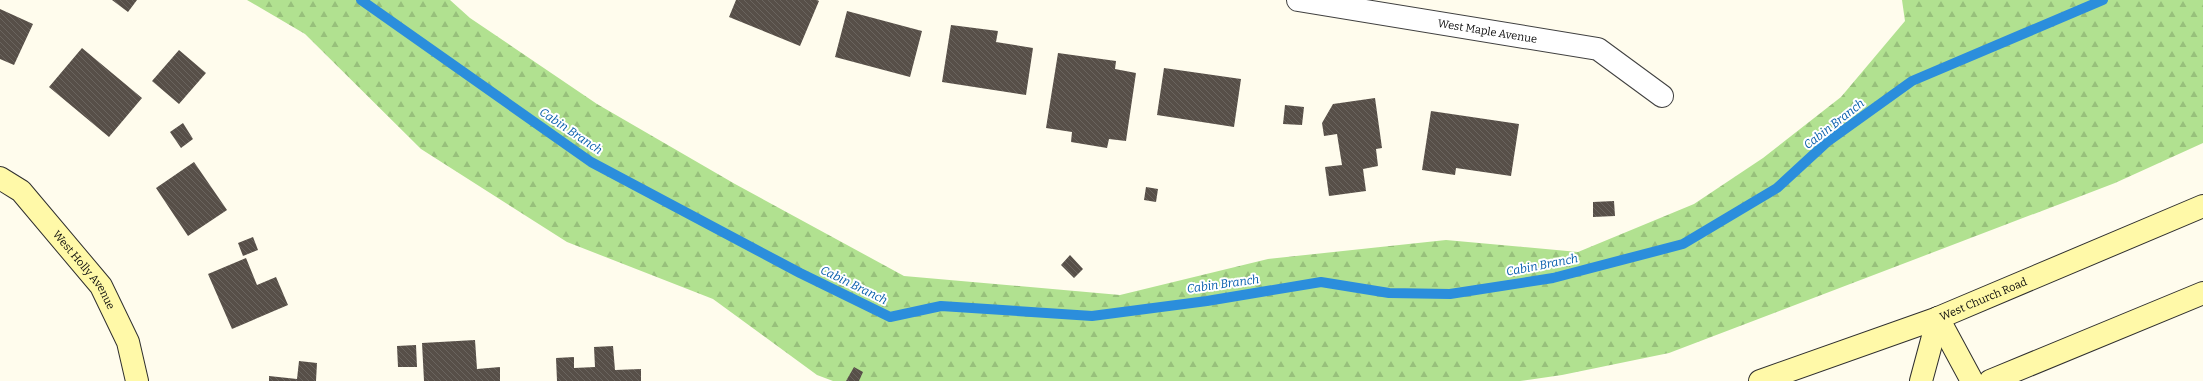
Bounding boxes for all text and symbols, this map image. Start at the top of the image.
street label: West Maple Avenue [1437,16,1538,45]
water label: Cabin Branch [1801,96,1867,152]
water label: Cabin Branch [537,105,605,157]
street label: West Holly Avenue [50,228,118,311]
water label: Cabin Branch [1505,251,1579,279]
water label: Cabin Branch [818,263,890,307]
water label: Cabin Branch [1186,272,1260,296]
street label: West Church Road [1938,275,2029,323]

